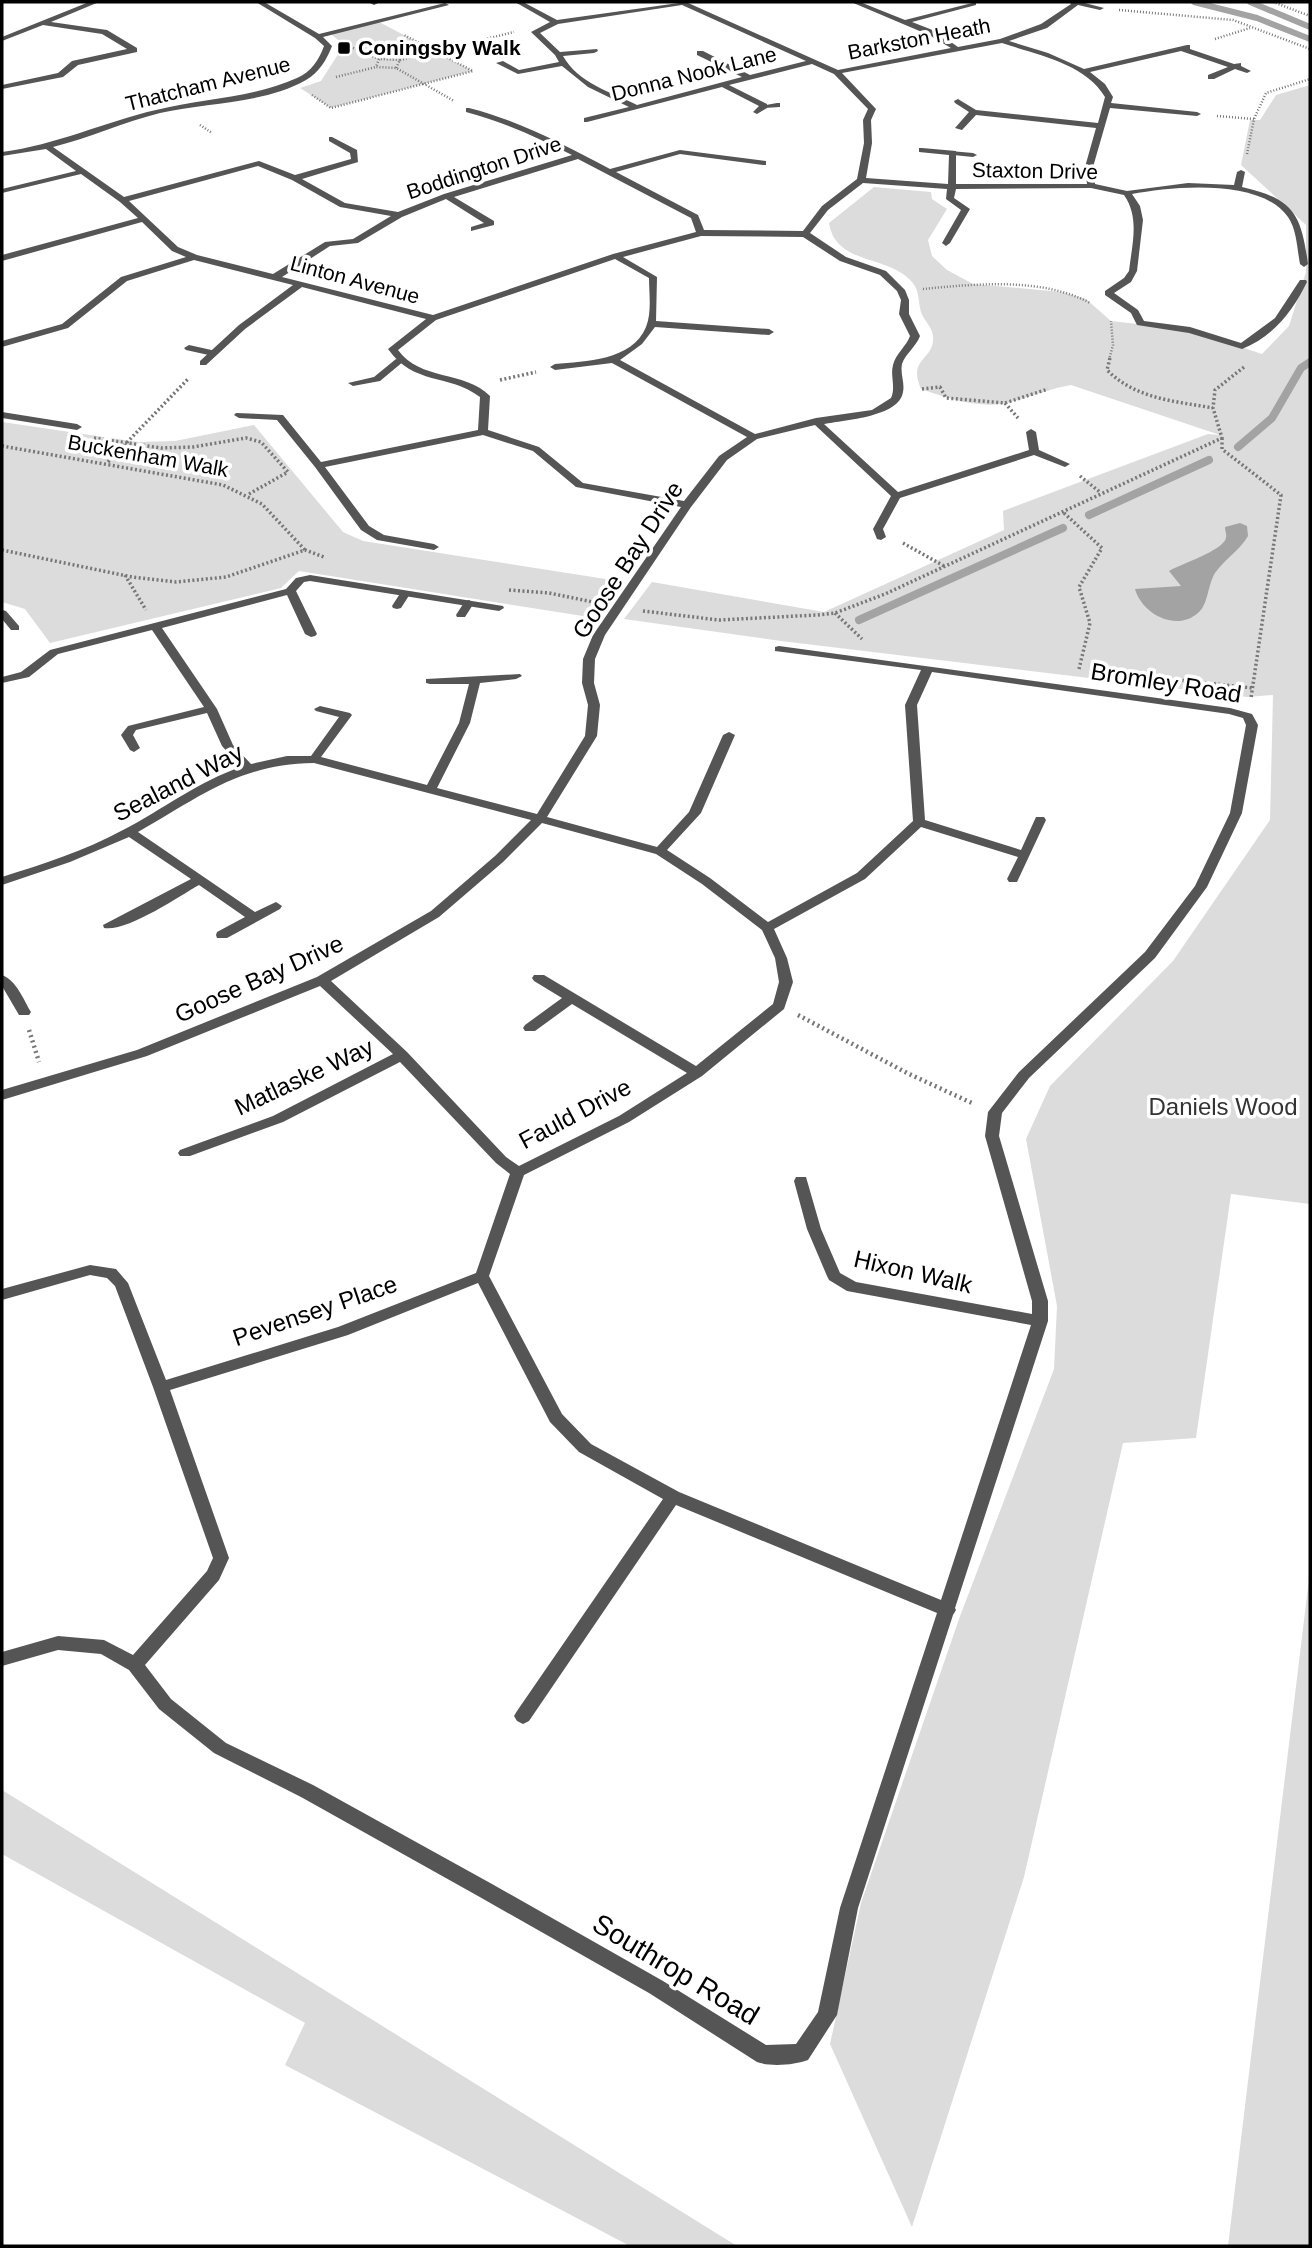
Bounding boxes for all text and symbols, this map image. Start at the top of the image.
street label: Barkston Heath [846,13,992,64]
place label: Coningsby Walk [358,36,521,59]
marker: Coningsby Walk [336,40,352,56]
street label: Donna Nook Lane [609,42,779,105]
street label: Thatcham Avenue [123,52,293,115]
street label: Boddington Drive [404,132,564,203]
street label: Staxton Drive [972,158,1098,183]
street label: Linton Avenue [288,251,422,308]
street label: Buckenham Walk [66,430,231,481]
street label: Goose Bay Drive [567,476,688,643]
street label: Bromley Road [1089,657,1243,708]
street label: Sealand Way [108,738,247,827]
street label: Goose Bay Drive [170,929,347,1028]
street label: Matlaske Way [230,1033,377,1120]
street label: Fauld Drive [514,1073,635,1154]
park label: Daniels Wood [1149,1093,1297,1120]
street label: Hixon Walk [851,1245,976,1298]
street label: Pevensey Place [229,1270,401,1351]
street label: Southrop Road [587,1908,764,2031]

